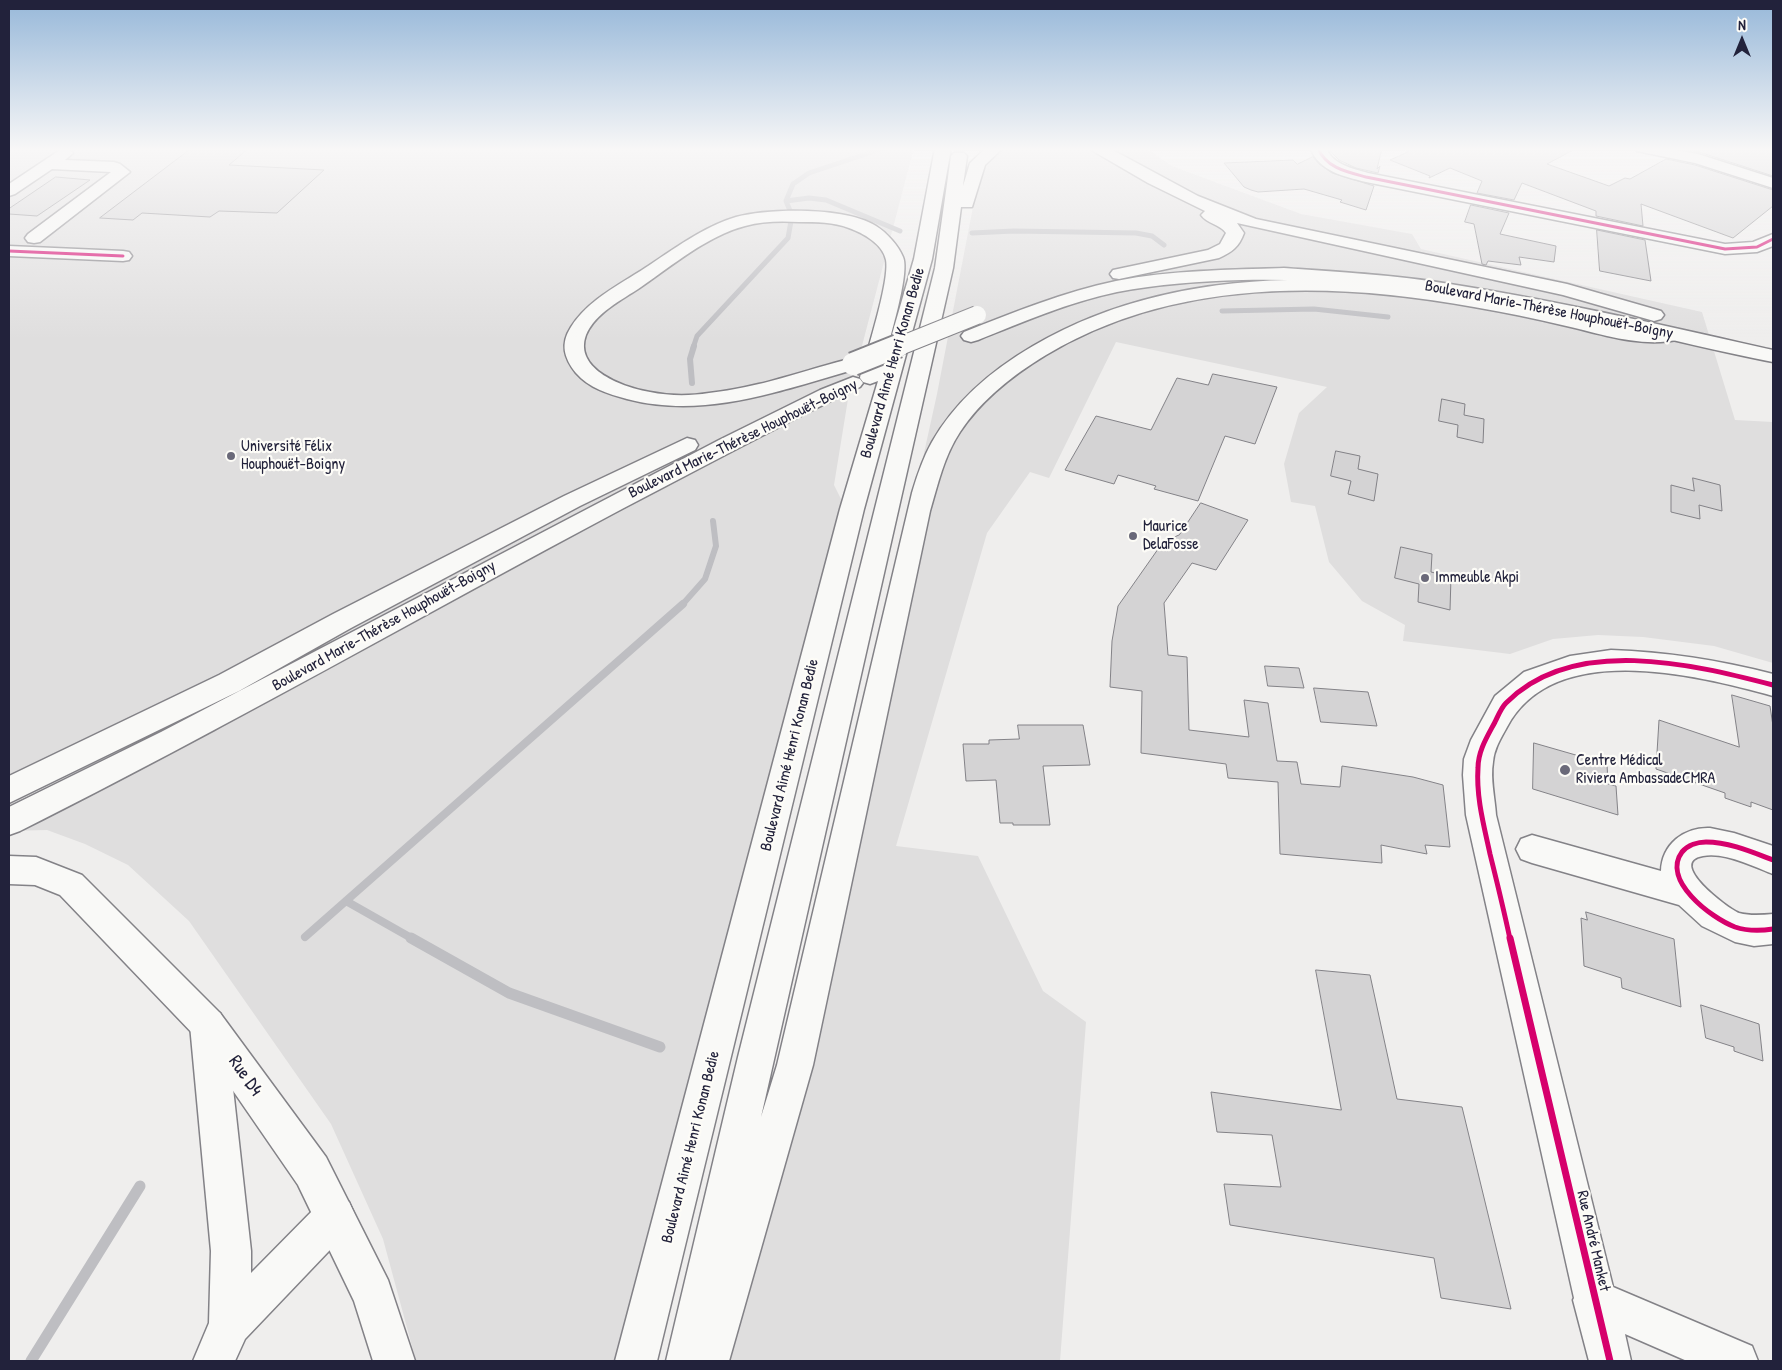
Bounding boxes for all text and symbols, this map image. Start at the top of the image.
north arrow [1717,15,1767,65]
text: N [1738,15,1746,34]
street label: Boulevard Aimé Henri Konan Bedie [857,266,929,460]
street label: Boulevard Marie-Thérèse Houphouët-Boigny [1423,276,1675,344]
street label: Boulevard Marie-Thérèse Houphouët-Boigny [625,375,861,503]
place label: Université Félix Houphouët-Boigny [241,437,345,475]
marker: Université Félix Houphouët-Boigny [225,450,237,462]
place label: Maurice DelaFosse [1143,517,1199,555]
marker: Maurice DelaFosse [1127,530,1139,542]
street label: Boulevard Marie-Thérèse Houphouët-Boigny [269,556,499,696]
place label: Immeuble Akpi [1435,568,1519,588]
marker: Immeuble Akpi [1419,572,1431,584]
street label: Boulevard Aimé Henri Konan Bedie [757,657,823,853]
place label: Centre Médical Riviera AmbassadeCMRA [1576,751,1715,789]
marker: Centre Médical Riviera AmbassadeCMRA [1558,763,1572,777]
street label: Boulevard Aimé Henri Konan Bedie [658,1049,724,1245]
street label: Rue D4 [223,1051,267,1101]
street label: Rue André Manket [1572,1189,1614,1293]

